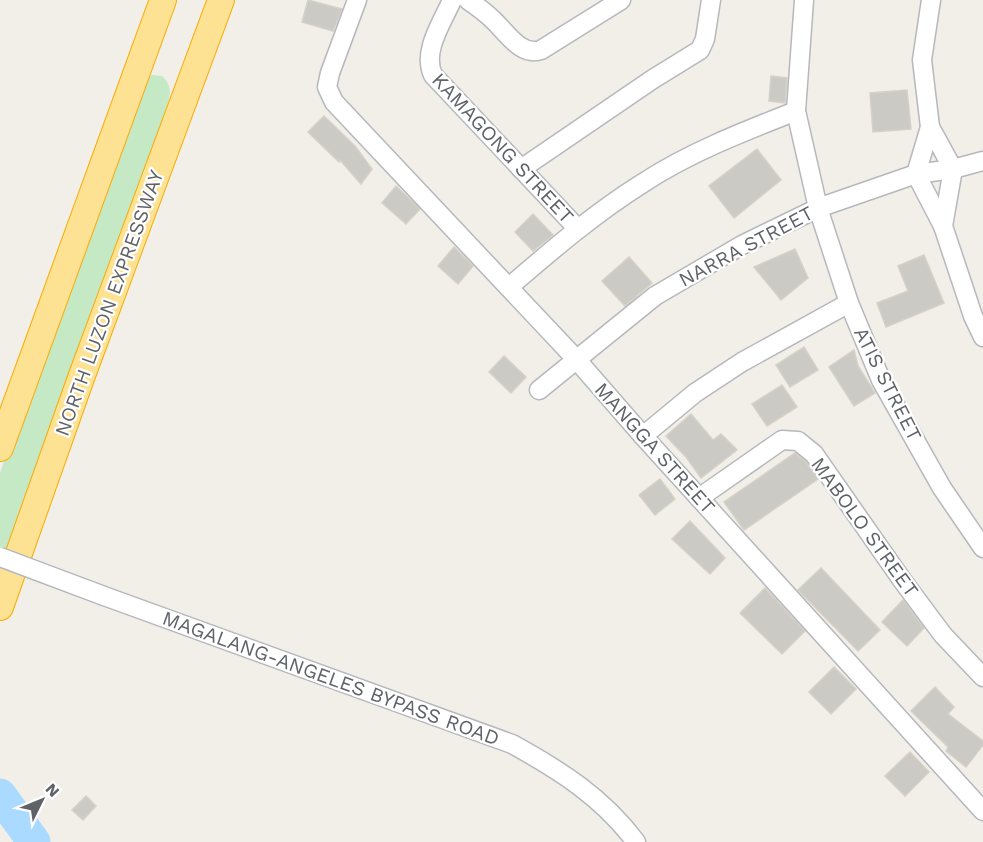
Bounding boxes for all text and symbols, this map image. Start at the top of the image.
street label: KAMAGONG STREET [427,68,579,228]
street label: NORTH LUZON EXPRESSWAY [50,166,169,439]
street label: NARRA STREET [675,200,817,292]
street label: ATIS STREET [849,323,927,445]
street label: MANGGA STREET [590,377,720,519]
street label: MABOLO STREET [806,452,924,602]
street label: MAGALANG-ANGELES BYPASS ROAD [159,606,503,750]
north arrow [12,770,72,830]
text: N [42,779,64,801]

